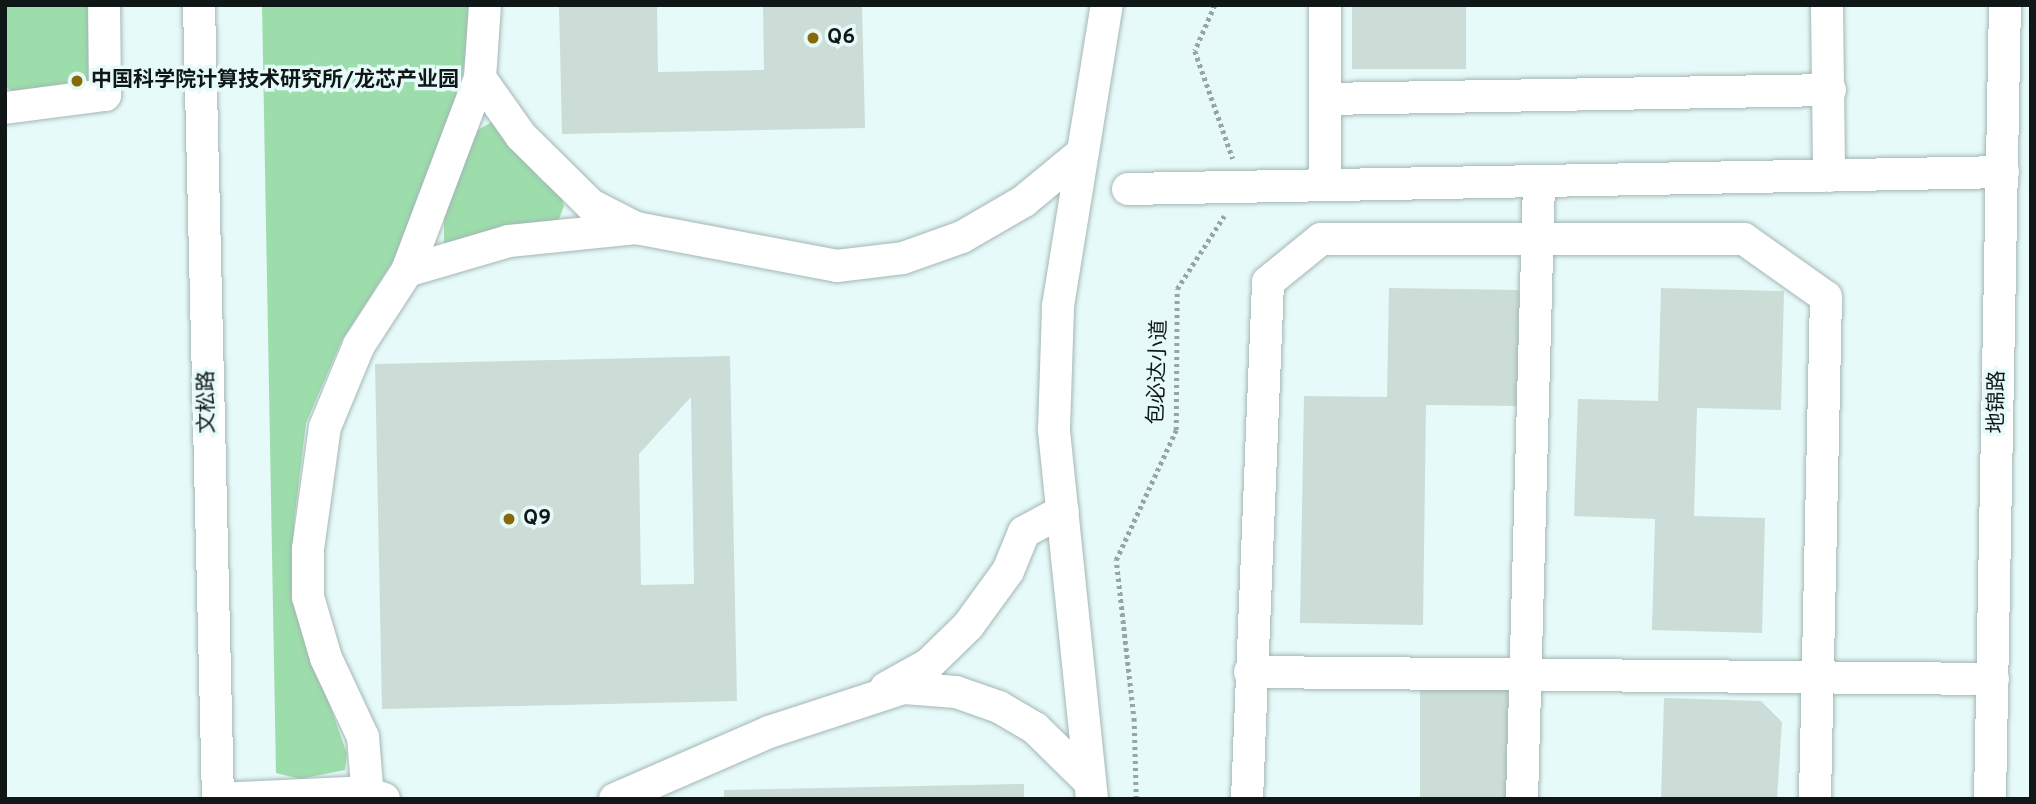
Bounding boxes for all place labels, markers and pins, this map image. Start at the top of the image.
place label: Q6 [827,25,855,51]
marker: Q6 [805,30,821,46]
place label: 中国科学院计算技术研究所/龙芯产业园 [91,68,459,94]
marker: 中国科学院计算技术研究所/龙芯产业园 [69,73,85,89]
place label: Q9 [523,506,551,532]
marker: Q9 [501,511,517,527]

